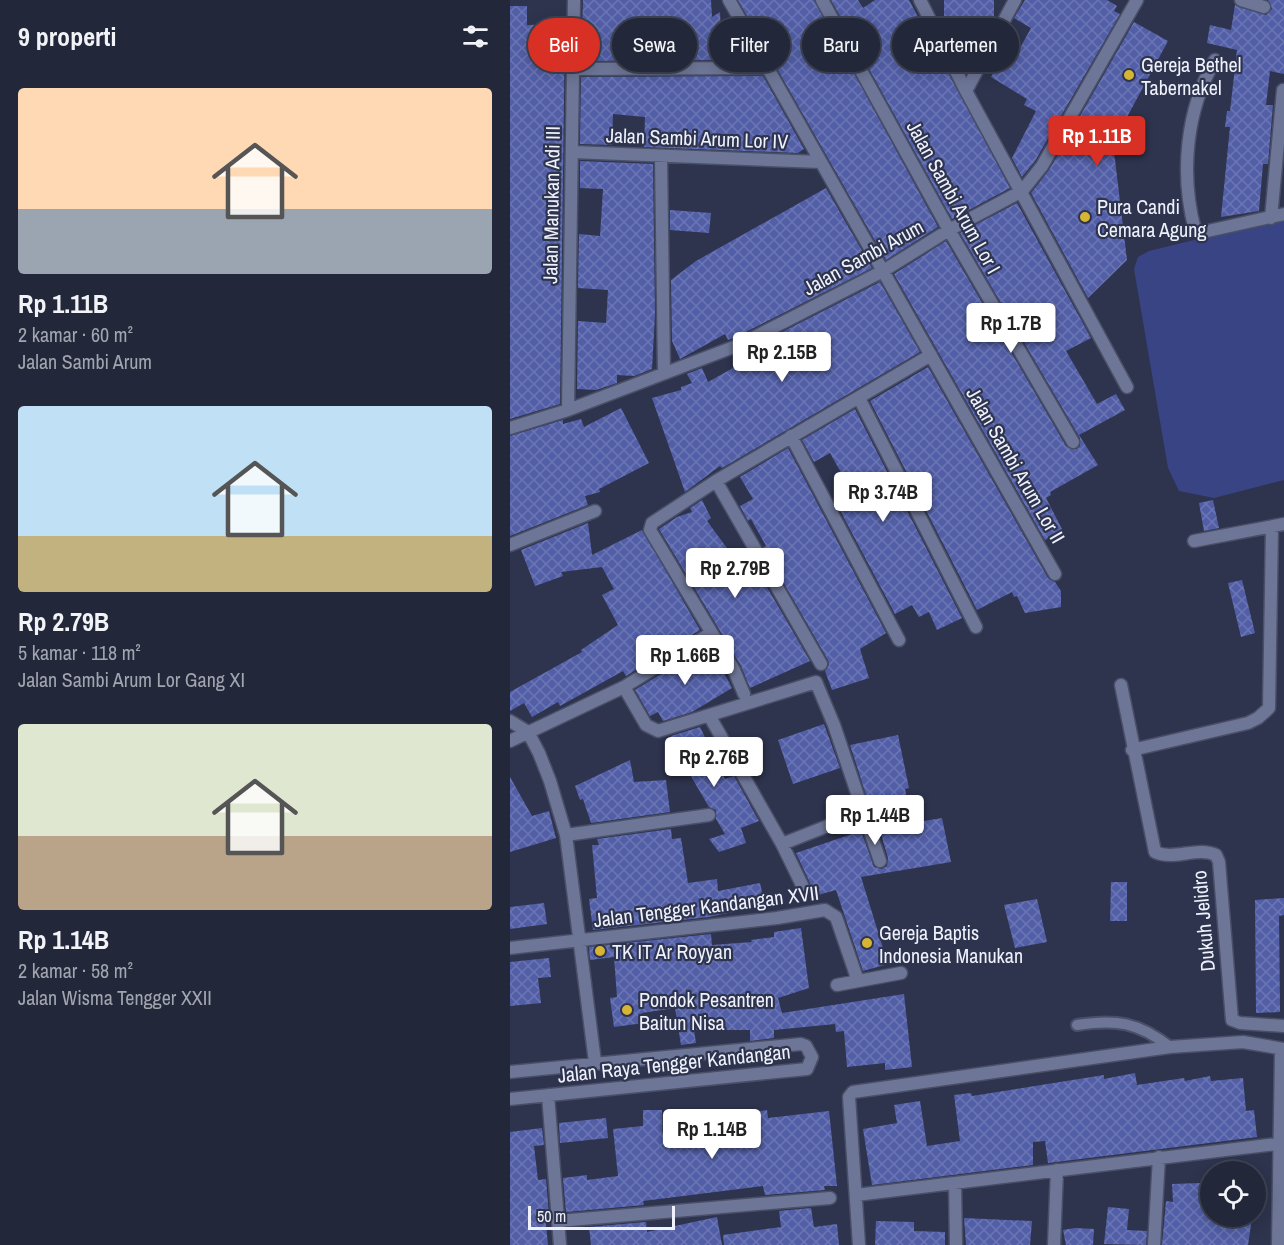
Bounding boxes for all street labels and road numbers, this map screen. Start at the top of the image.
street label: Jalan Sambi Arum Lor I [901,116,1007,278]
street label: Jalan Sambi Arum Lor IV [605,121,789,155]
street label: Jalan Manukan Adi III [536,126,566,284]
street label: Jalan Sambi Arum [798,213,928,301]
street label: Jalan Sambi Arum Lor II [960,382,1072,548]
street label: Dukuh Jelidro [1185,869,1221,973]
street label: Jalan Tengger Kandangan XVII [592,879,820,933]
street label: Jalan Raya Tengger Kandangan [556,1037,792,1089]

